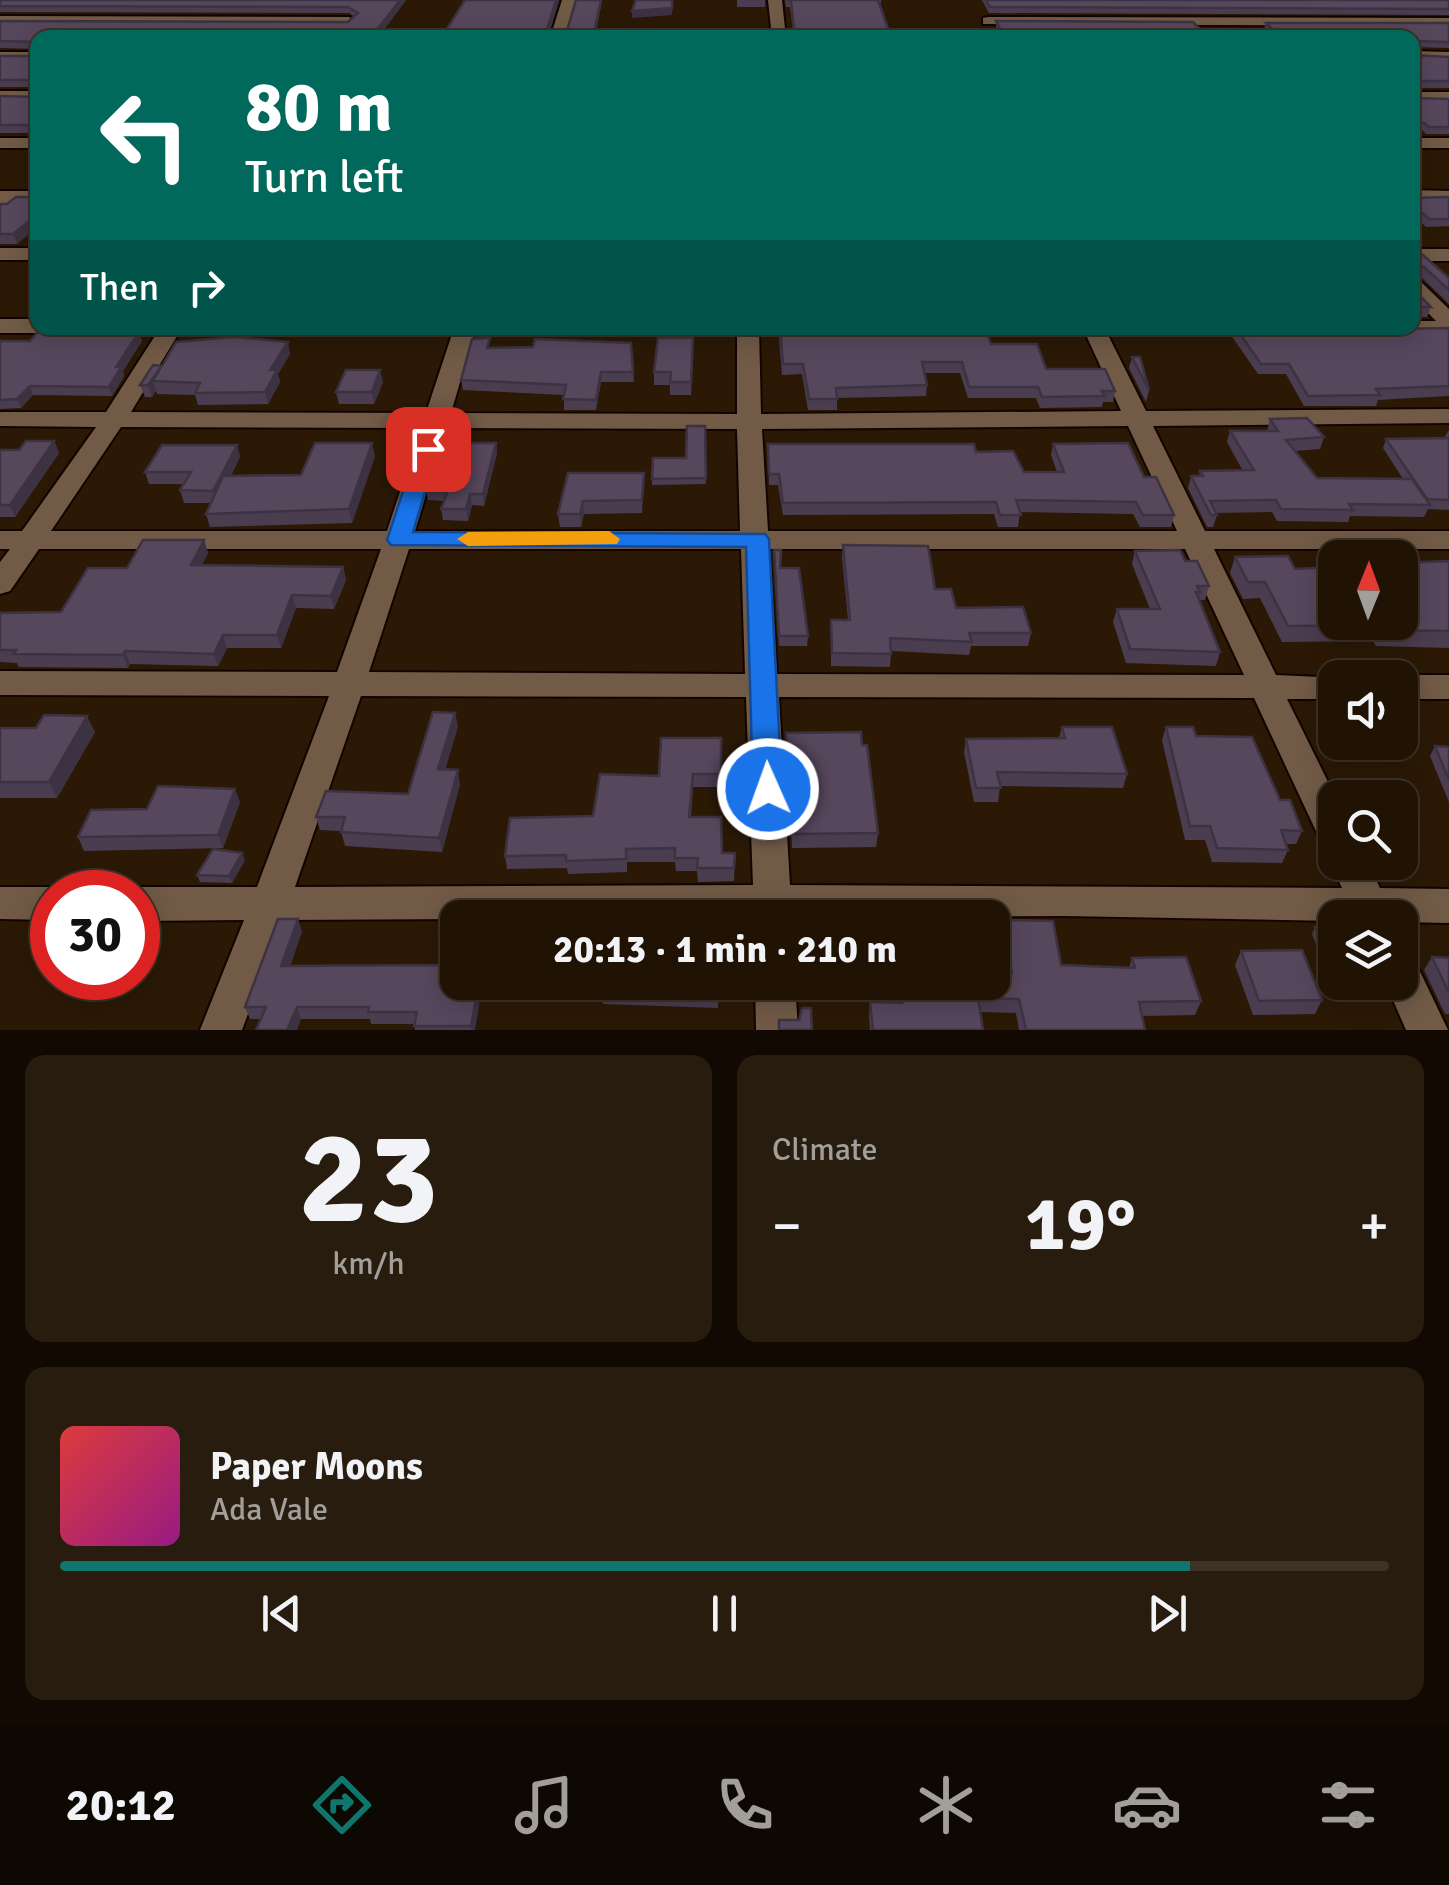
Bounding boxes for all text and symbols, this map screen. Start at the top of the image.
text: 80 m [245,64,393,150]
icon: left [80,70,210,200]
text: Turn left [245,150,404,205]
icon: right [179,260,234,315]
text: Then [80,264,159,311]
pin [386,407,471,492]
icon: arrive [401,422,456,477]
north arrow [1318,540,1418,640]
map controls [1318,540,1418,1000]
button: sound [1318,660,1418,760]
position arrow [716,737,820,841]
button: search [1318,780,1418,880]
speed limit sign: 30 [30,870,160,1000]
button: layers [1318,900,1418,1000]
text: 20:13 · 1 min · 210 m [553,926,897,973]
text: 23 [298,1099,439,1259]
text: Climate [772,1130,878,1169]
text: 19° [1025,1178,1136,1271]
text: − [772,1192,802,1260]
text: + [1359,1192,1389,1260]
text: km/h [332,1244,405,1283]
text: Paper Moons [210,1443,423,1490]
text: Ada Vale [210,1490,328,1529]
icon: previous [254,1586,309,1641]
icon: pause [697,1586,752,1641]
icon: next [1140,1586,1195,1641]
icon: directions [307,1770,377,1840]
icon: music [509,1770,579,1840]
icon: phone [710,1770,780,1840]
icon: climate [911,1770,981,1840]
icon: car [1112,1770,1182,1840]
icon: filters [1313,1770,1383,1840]
text: 20:12 [66,1778,176,1833]

